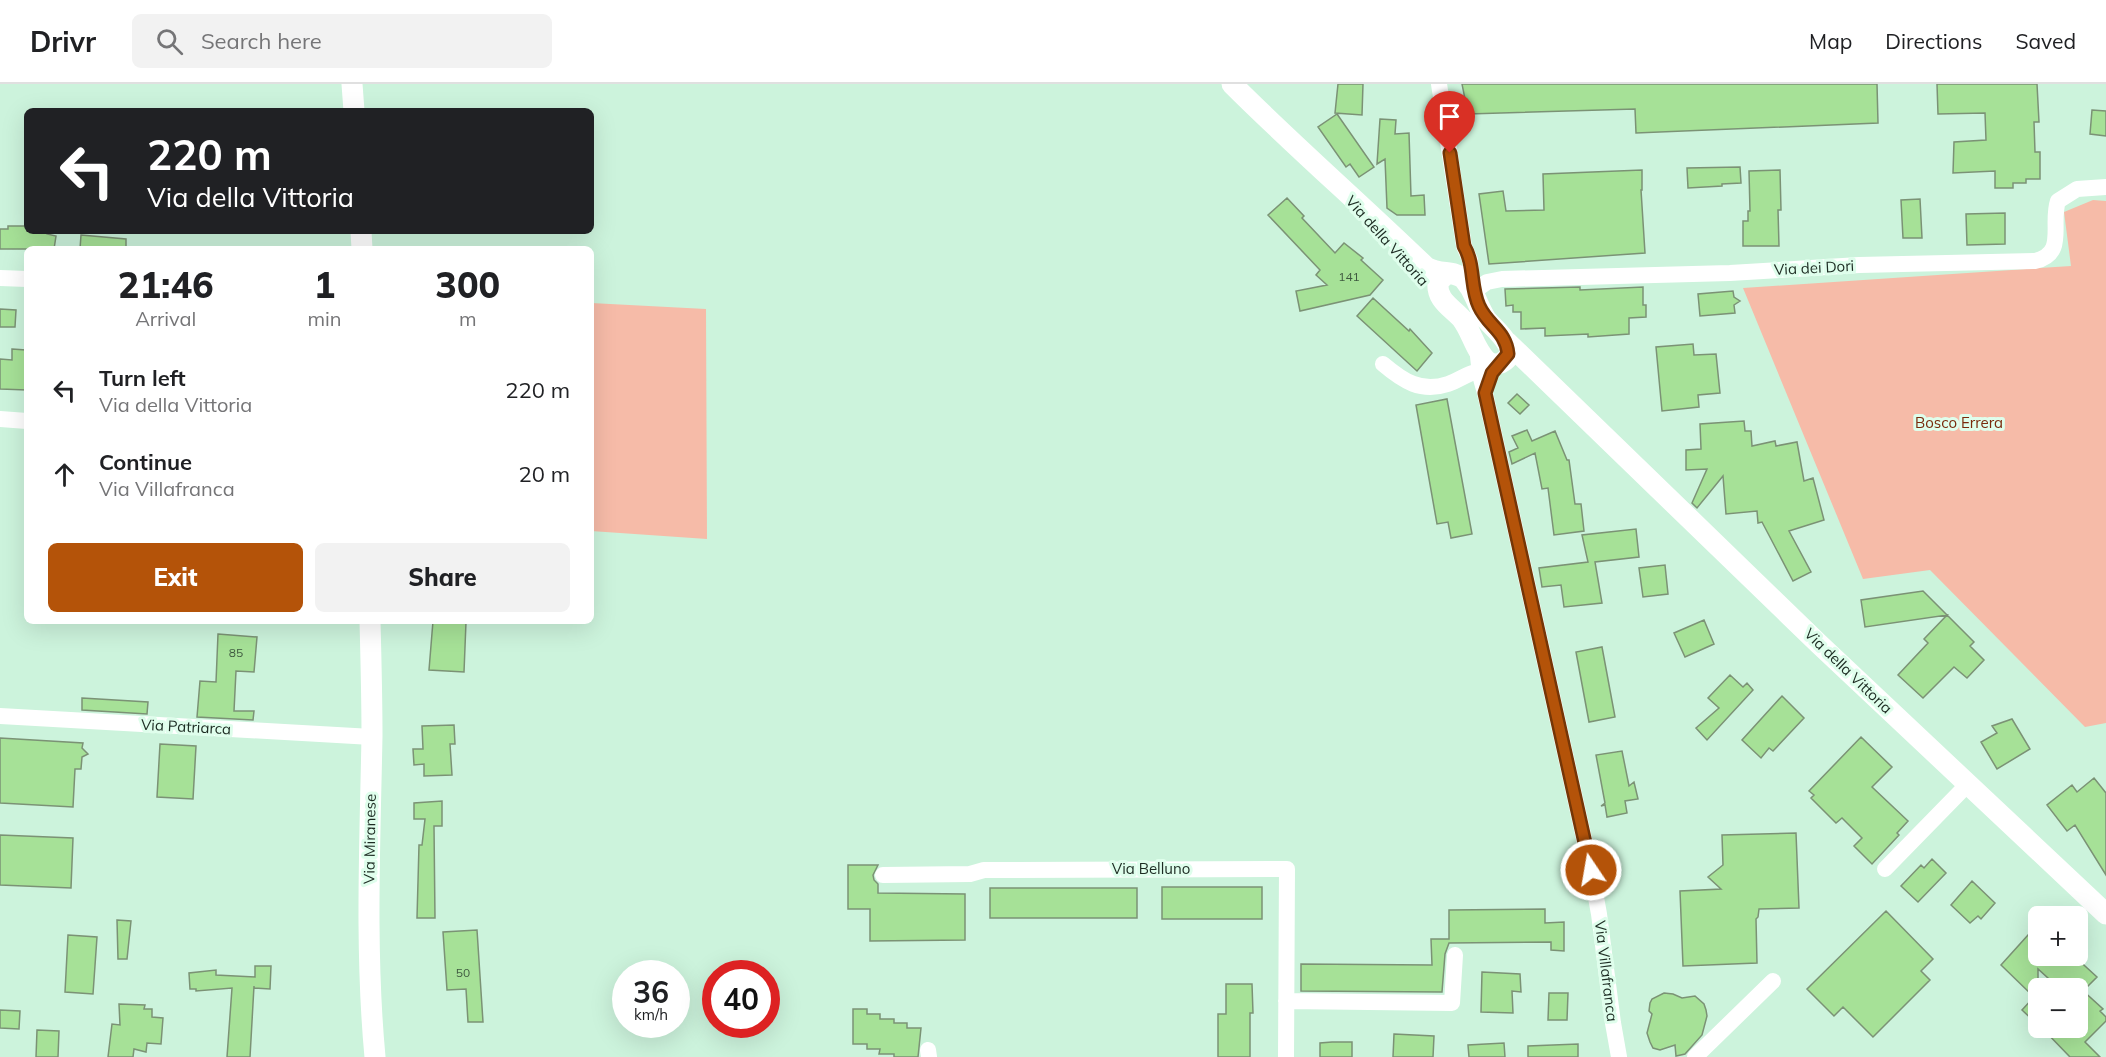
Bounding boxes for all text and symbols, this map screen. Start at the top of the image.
search box [132,14,552,68]
text: Drivr [30,24,96,59]
icon: search [153,25,186,58]
text: Search here [201,27,322,55]
text: Map [1809,28,1852,54]
text: Directions [1885,28,1982,54]
text: Saved [2015,28,2076,54]
pin [1424,91,1475,153]
icon: arrive [1433,100,1466,133]
text: 220 m [147,128,272,181]
icon: left [48,132,126,210]
text: Via della Vittoria [147,180,354,214]
street label: Via della Vittoria [1342,192,1433,290]
street label: Via dei Dori [1773,256,1855,279]
text: 21:46 [118,262,214,307]
text: 1 [314,262,335,307]
text: 300 [435,262,500,307]
house number: 141 [1338,269,1360,284]
text: Arrival [135,306,196,331]
text: min [307,306,342,331]
text: m [459,306,477,331]
text: Turn left [99,364,186,392]
icon: left [48,374,81,407]
text: 220 m [505,376,570,404]
text: Via della Vittoria [99,392,252,417]
park label: Bosco Errera [1915,413,2003,432]
text: Continue [99,448,192,476]
icon: ahead [48,458,81,491]
text: 20 m [519,460,570,488]
text: Via Villafranca [99,476,235,501]
button: Exit [48,543,303,612]
button: Share [315,543,570,612]
street label: Via della Vittoria [1800,624,1896,717]
house number: 85 [229,645,243,660]
street label: Via Patriarca [140,715,232,738]
street label: Via Miranese [359,794,380,884]
position arrow [1559,838,1623,902]
street label: Via Belluno [1112,859,1190,878]
map controls [2028,906,2088,1038]
button: + [2028,906,2088,966]
street label: Via Villafranca [1591,919,1622,1023]
speed limit sign: 40 [702,960,780,1038]
house number: 50 [456,965,470,980]
text: 36 [633,973,669,1011]
button: − [2028,978,2088,1038]
text: km/h [634,1005,668,1024]

